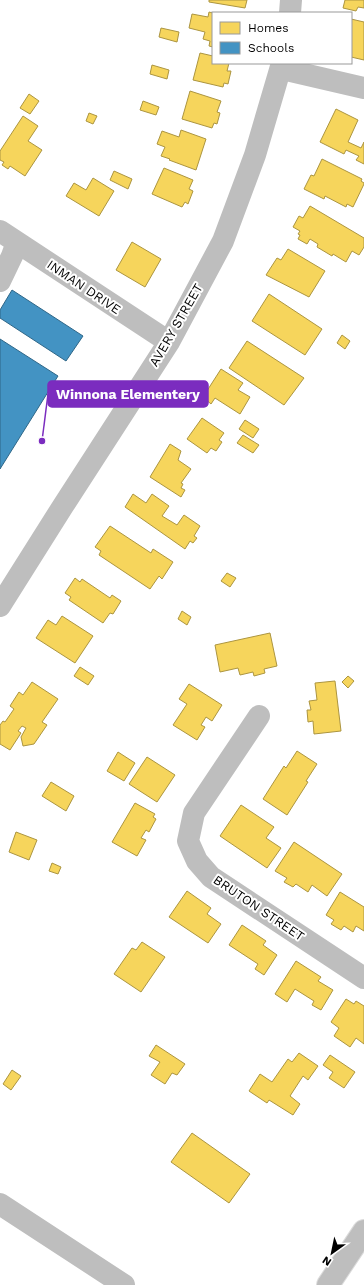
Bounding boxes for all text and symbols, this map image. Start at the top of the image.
legend [212,12,352,64]
text: Homes [248,21,289,35]
text: Schools [248,41,294,55]
street label: INMAN DRIVE [44,257,124,317]
street label: AVERY STREET [146,281,206,369]
callout: Winnona Elementery [48,381,208,407]
text: Winnona Elementery [56,386,200,402]
street label: BRUTON STREET [211,872,307,944]
north arrow [312,1233,352,1273]
text: N [320,1253,334,1269]

